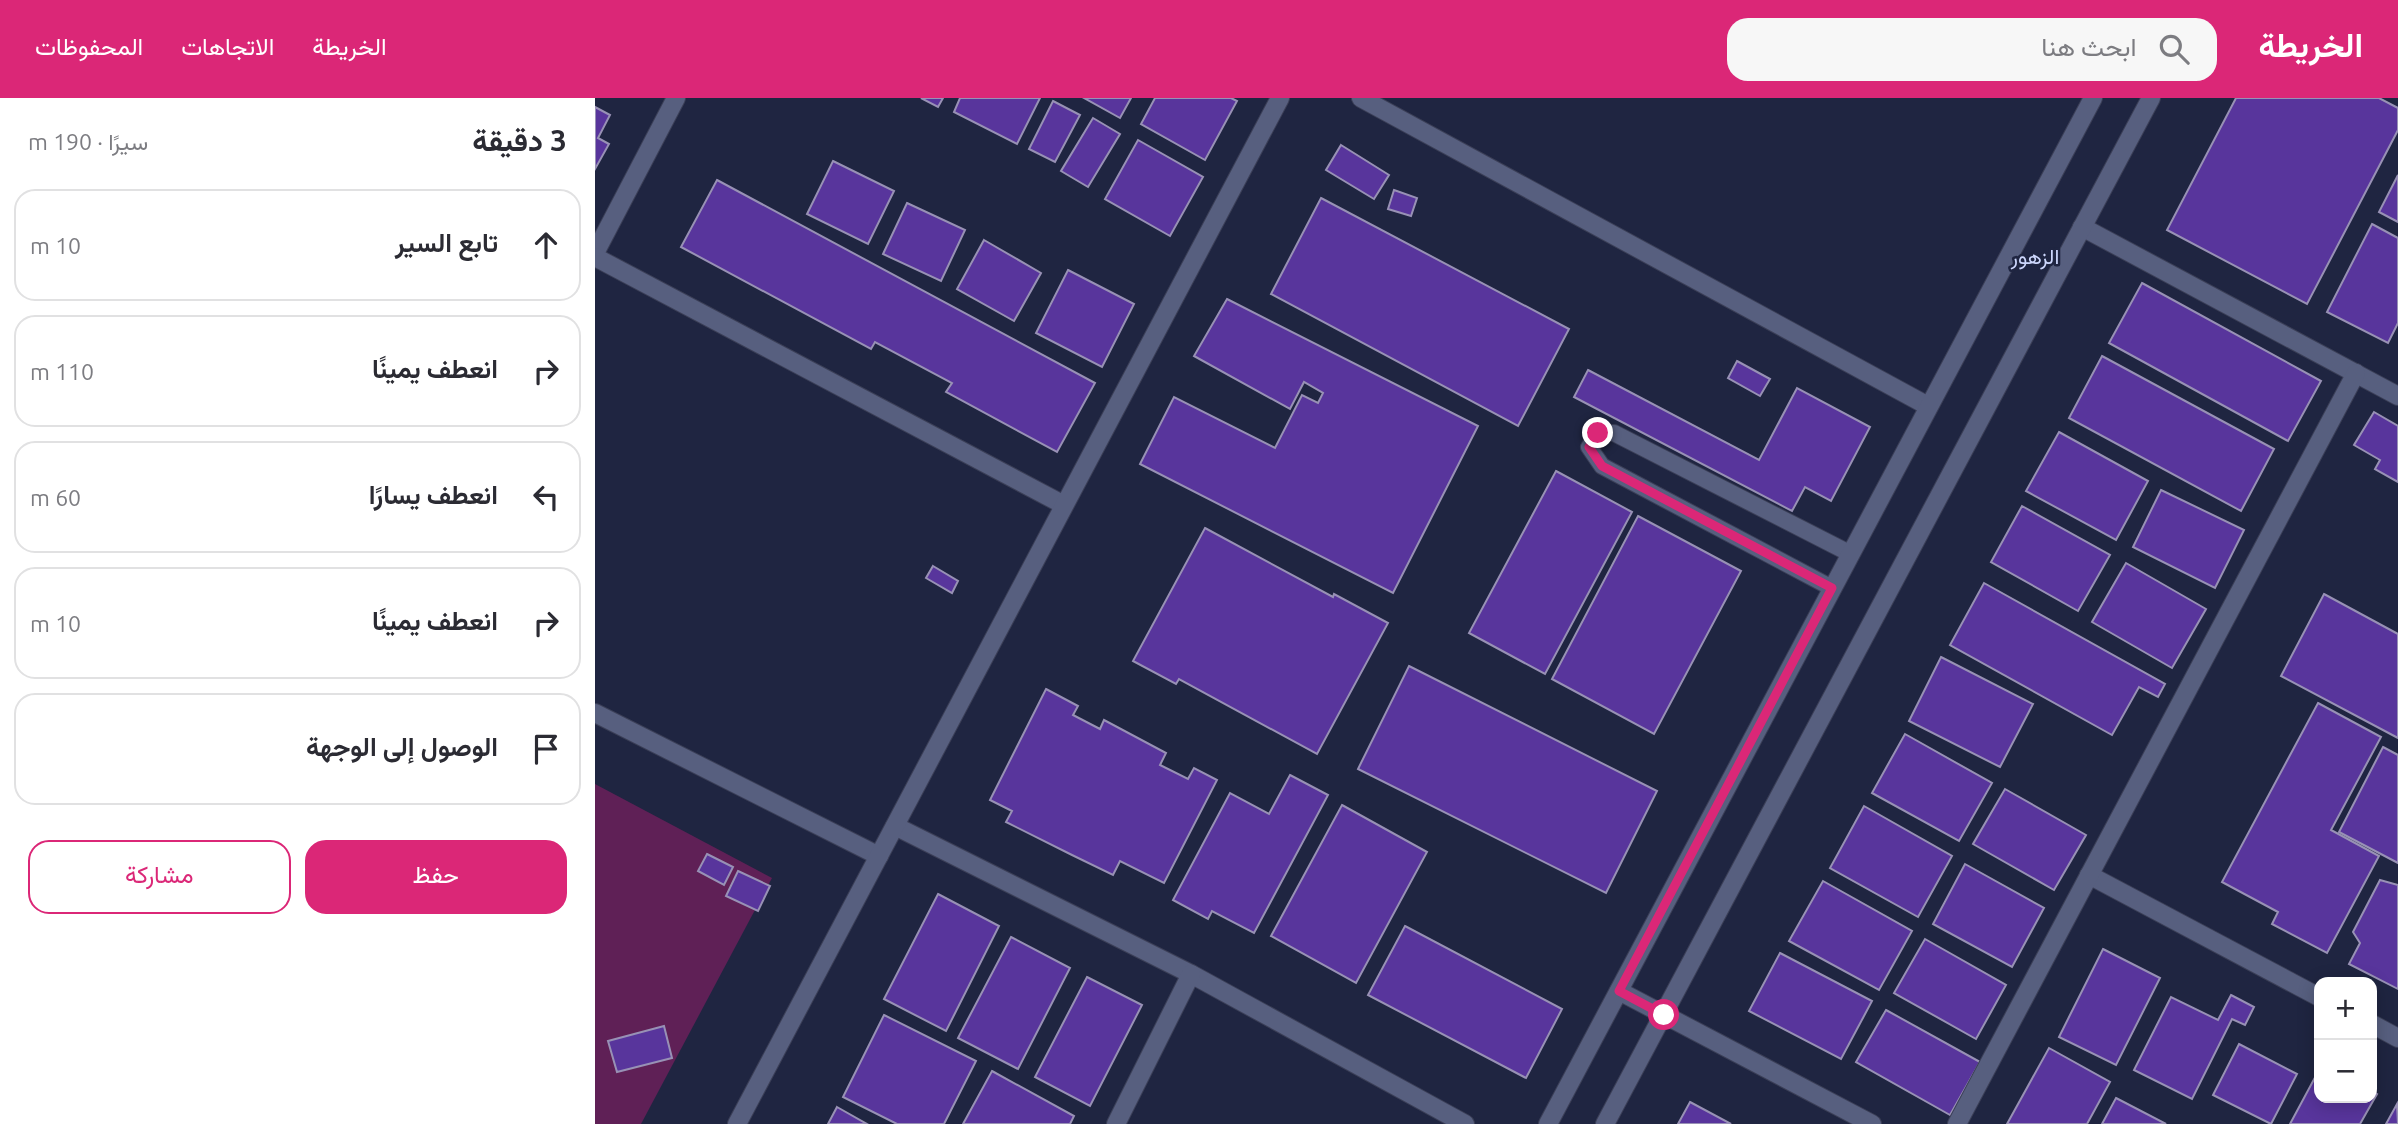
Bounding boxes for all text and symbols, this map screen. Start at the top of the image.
search box [1727,18,2217,81]
text: الخريطة [2259,26,2363,63]
icon: search [2155,30,2193,68]
text: ابحث هنا [2041,32,2137,61]
text: المحفوظات [35,33,143,60]
text: الاتجاهات [181,33,274,60]
text: الخريطة [312,33,387,60]
text: 3 دقيقة [472,123,567,157]
text: سيرًا · 190 m [28,129,148,154]
icon: ahead [527,226,565,264]
text: تابع السير [395,228,498,257]
text: 10 m [30,233,81,258]
district label: الزهور [2010,244,2059,270]
icon: right [527,352,565,390]
text: انعطف يمينًا [372,354,498,383]
text: 110 m [30,359,94,384]
route end [1582,417,1613,448]
icon: left [527,478,565,516]
text: انعطف يسارًا [369,480,498,509]
text: 60 m [30,485,81,510]
icon: right [527,604,565,642]
text: انعطف يمينًا [372,606,498,635]
text: 10 m [30,611,81,636]
icon: arrive [527,730,565,768]
text: الوصول إلى الوجهة [306,732,498,761]
button: مشاركة [28,840,291,914]
button: حفظ [305,840,567,914]
map controls [2314,977,2377,1103]
button: + [2314,977,2377,1040]
route start [1648,999,1679,1030]
button: − [2314,1040,2377,1103]

